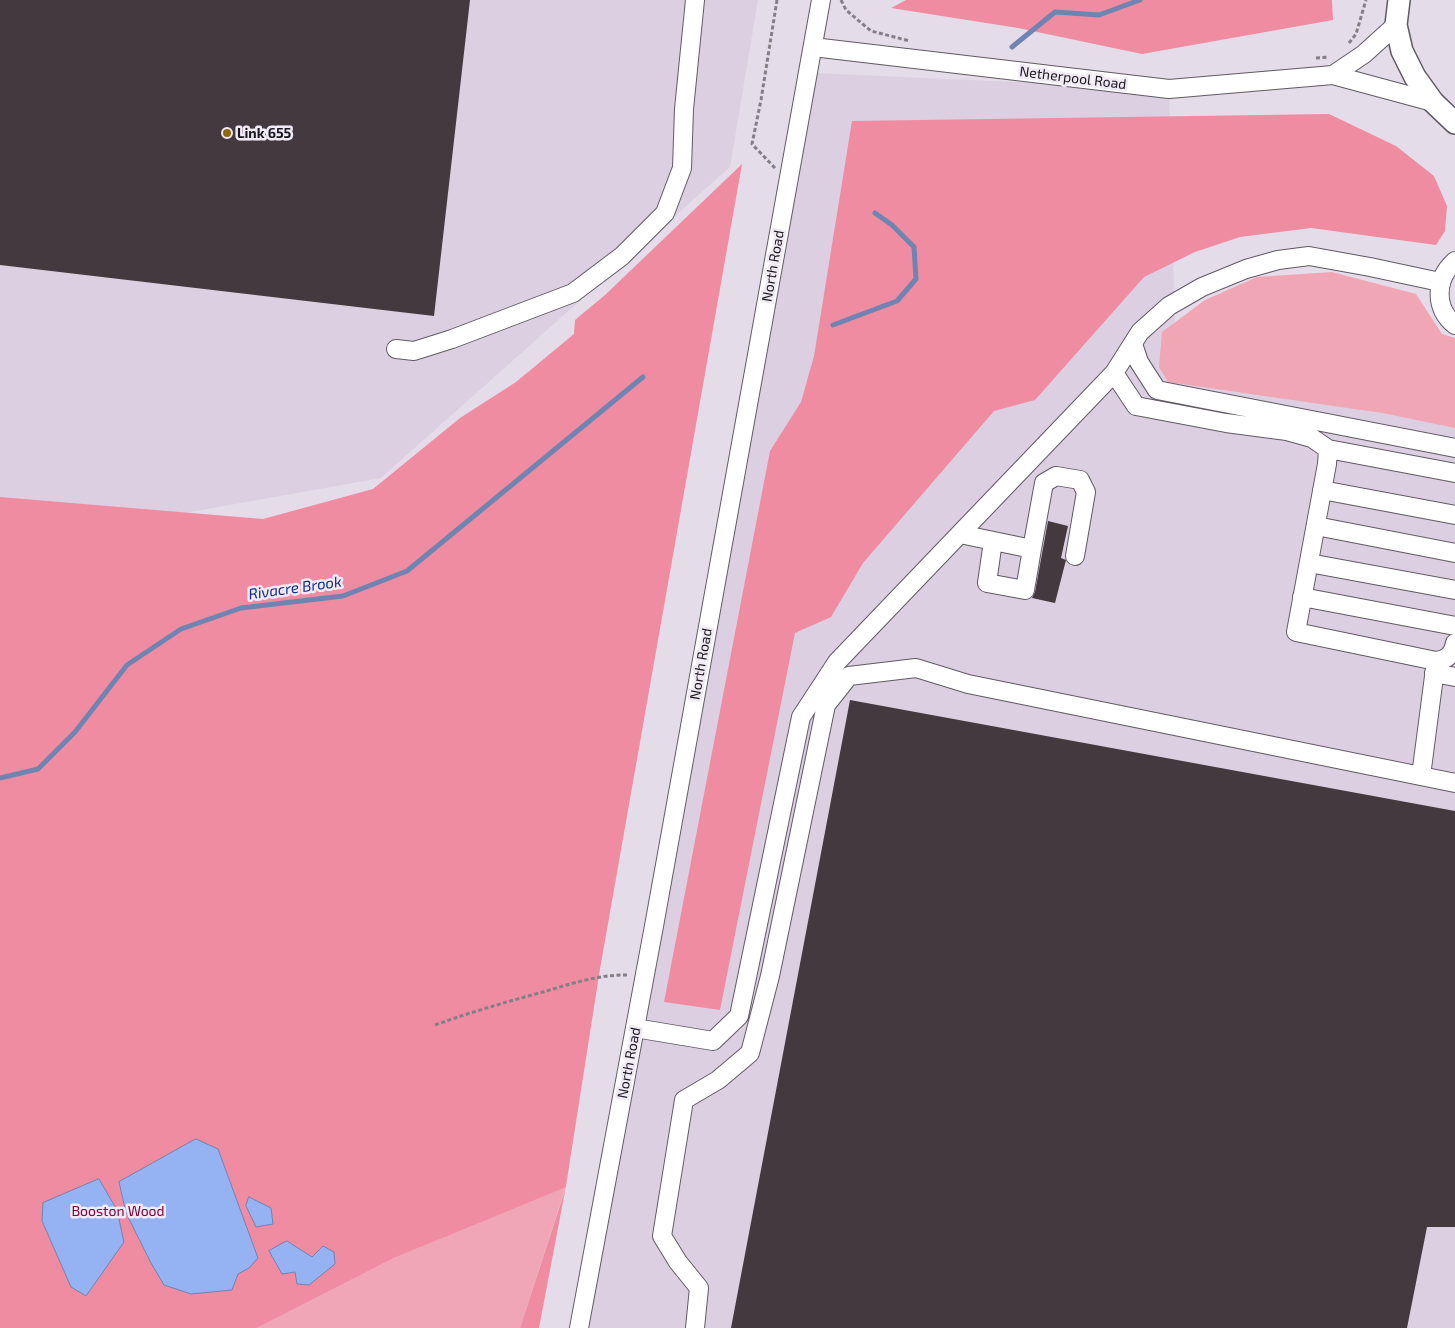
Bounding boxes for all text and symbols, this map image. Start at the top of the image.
street label: Netherpool Road [1019,63,1127,93]
place label: Link 655 [237,125,291,141]
marker: Link 655 [221,127,233,139]
street label: North Road [758,229,788,303]
water label: Rivacre Brook [247,573,343,603]
street label: North Road [686,627,716,701]
street label: North Road [614,1026,644,1100]
park label: Booston Wood [71,1203,165,1219]

